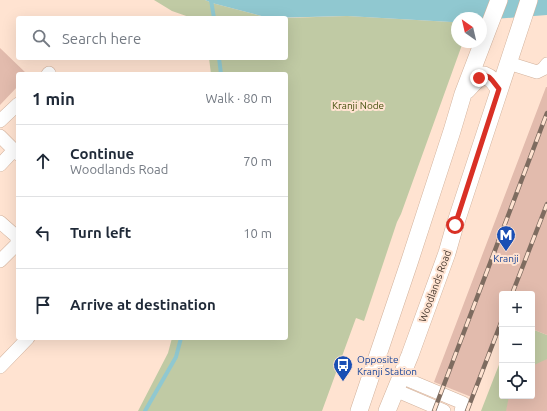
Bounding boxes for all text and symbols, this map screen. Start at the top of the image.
north arrow [451,12,487,48]
search box [16,16,288,60]
icon: search [30,27,52,49]
text: Search here [62,30,141,47]
route end [470,69,488,87]
text: 1 min [32,89,75,108]
text: Walk · 80 m [206,91,272,105]
park label: Kranji Node [332,100,384,111]
text: Continue [70,145,134,162]
icon: ahead [32,150,54,172]
text: 70 m [243,154,272,168]
text: Woodlands Road [70,162,168,176]
route start [446,216,464,234]
icon: left [32,222,54,244]
text: Turn left [70,224,131,241]
metro station icon: Kranji [495,224,517,252]
text: 10 m [243,226,272,240]
street label: Woodlands Road [417,248,453,323]
place label: Kranji [493,253,519,264]
map controls [499,291,535,399]
button: + [499,291,535,327]
icon: arrive [32,294,54,316]
text: Arrive at destination [70,296,216,313]
button: − [499,327,535,363]
bus stop icon: Opposite Kranji Station [332,354,354,382]
place label: Opposite Kranji Station [357,354,417,377]
button: locate [499,363,535,399]

